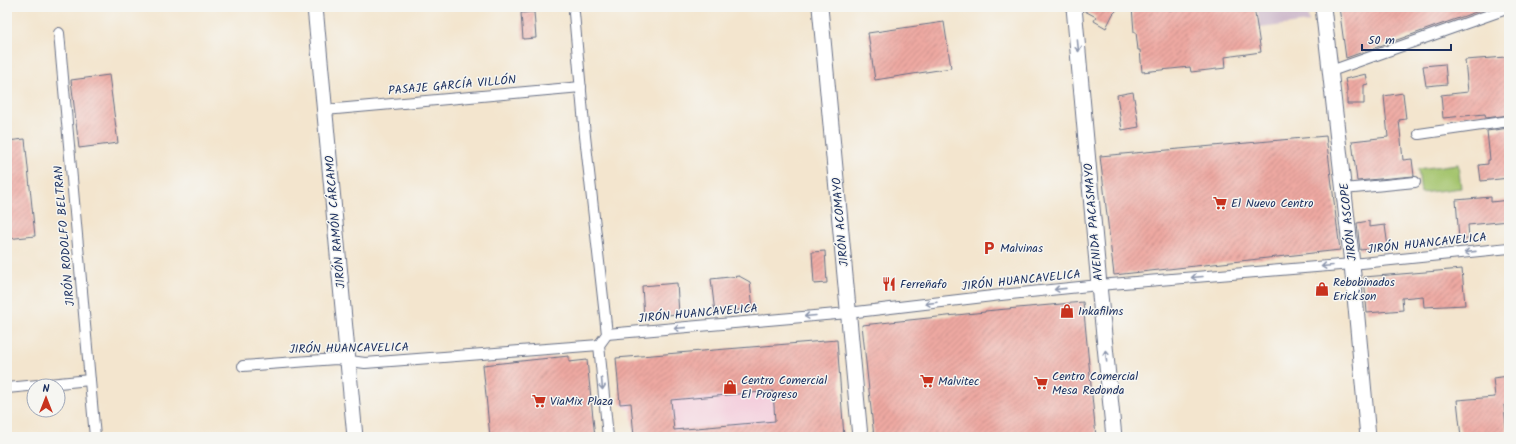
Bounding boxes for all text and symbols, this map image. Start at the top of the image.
scale bar [1362,26,1451,52]
text: 50 m [1368,31,1395,50]
one-way arrow [1074,39,1081,52]
street label: PASAJE GARCÍA VILLÓN [387,70,517,101]
street label: JIRÓN RAMÓN CÁRCAMO [320,154,351,289]
street label: AVENIDA PACASMAYO [1079,162,1108,282]
street label: JIRÓN RODOLFO BELTRAN [49,165,80,307]
street label: JIRÓN ACOMAYO [827,176,854,267]
street label: JIRÓN ASCOPE [1335,181,1362,262]
place label: El Nuevo Centro [1231,194,1313,213]
supermarket icon: El Nuevo Centro [1212,195,1228,211]
street label: JIRÓN HUANCAVELICA [1366,228,1488,259]
place label: Malvinas [1000,239,1043,258]
parking icon: Malvinas [981,240,997,256]
one-way arrow [1464,248,1477,256]
one-way arrow [1321,262,1334,269]
street label: JIRÓN HUANCAVELICA [960,265,1082,296]
one-way arrow [1191,273,1204,280]
place label: Rebobinados Erick'son [1333,273,1395,306]
place label: Ferreñafo [900,275,947,294]
restaurant icon: Ferreñafo [881,276,897,292]
shop icon: Rebobinados Erick'son [1314,281,1330,297]
one-way arrow [1054,285,1067,293]
street label: JIRÓN HUANCAVELICA [637,299,759,328]
one-way arrow [924,299,937,307]
place label: Inkafilms [1078,302,1123,321]
shop icon: Inkafilms [1059,303,1075,319]
one-way arrow [803,313,816,320]
one-way arrow [674,324,687,331]
street label: JIRÓN HUANCAVELICA [289,338,409,359]
one-way arrow [1102,350,1110,363]
place label: Centro Comercial Mesa Redonda [1052,367,1138,400]
place label: Centro Comercial El Progreso [741,371,827,404]
place label: Malvitec [938,372,979,391]
supermarket icon: Malvitec [919,373,935,389]
supermarket icon: Centro Comercial Mesa Redonda [1033,375,1049,391]
one-way arrow [599,377,606,390]
north arrow [26,378,66,418]
shop icon: Centro Comercial El Progreso [722,379,738,395]
text: N [43,380,50,398]
place label: ViaMix Plaza [550,392,613,411]
supermarket icon: ViaMix Plaza [531,393,547,409]

